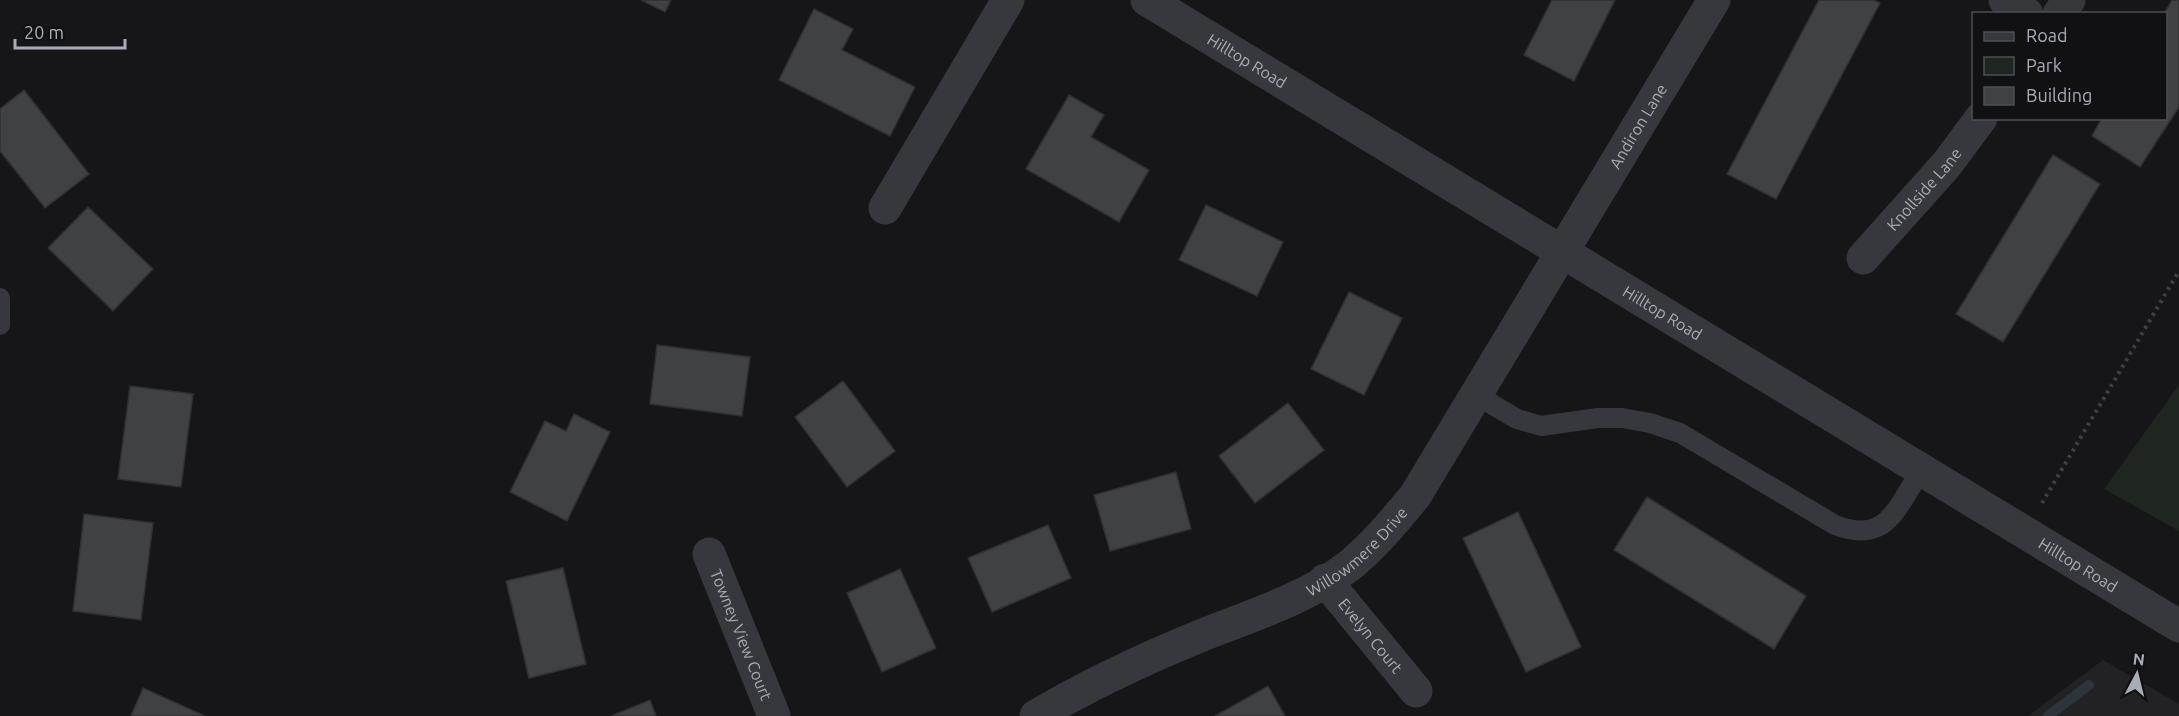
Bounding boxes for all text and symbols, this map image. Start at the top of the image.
scale bar [15,12,124,50]
legend [1972,12,2167,120]
text: 20 m [24,22,64,42]
text: Road [2026,25,2068,45]
street label: Hilltop Road [1204,30,1290,91]
text: Park [2026,55,2062,75]
street label: Andiron Lane [1606,81,1670,172]
text: Building [2026,85,2092,105]
street label: Knollside Lane [1883,144,1965,234]
street label: Hilltop Road [1620,282,1705,344]
street label: Willowmere Drive [1303,503,1411,600]
street label: Hilltop Road [2035,534,2121,596]
street label: Towney View Court [707,567,776,703]
street label: Evelyn Court [1335,595,1407,677]
north arrow [2107,644,2167,704]
text: N [2132,649,2146,669]

